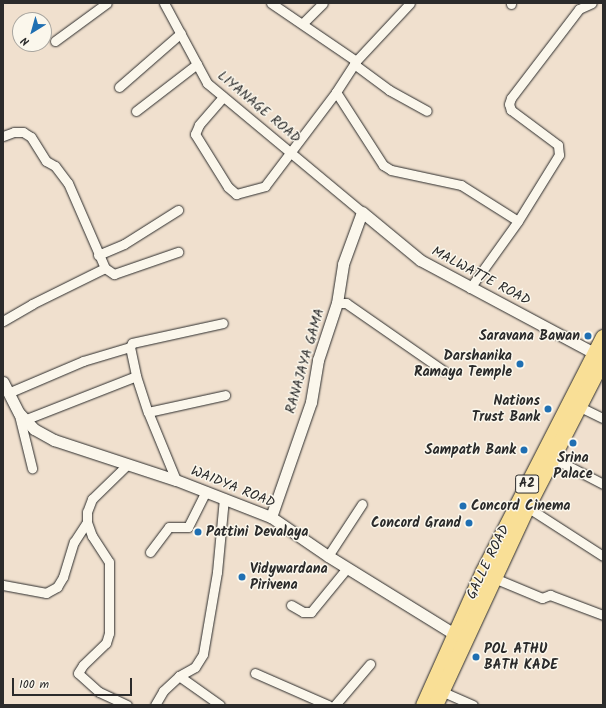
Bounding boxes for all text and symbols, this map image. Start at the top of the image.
north arrow [12,12,52,52]
text: N [17,32,34,50]
street label: LIYANAGE ROAD [214,67,304,147]
street label: MALWATTE ROAD [429,243,533,309]
street label: RANAJAYA GAMA [282,307,328,415]
place label: Saravana Bawan [479,328,580,344]
marker: Saravana Bawan [583,331,593,341]
place label: Darshanika Ramaya Temple [414,348,512,380]
marker: Darshanika Ramaya Temple [515,359,525,369]
place label: Nations Trust Bank [472,393,540,426]
marker: Nations Trust Bank [543,404,553,414]
marker: Srina Palace [568,438,578,448]
place label: Sampath Bank [425,442,516,458]
marker: Sampath Bank [519,445,529,455]
place label: Srina Palace [553,450,593,482]
street label: WAIDYA ROAD [188,462,278,512]
road number: A2 [515,473,539,495]
place label: Concord Cinema [471,498,570,514]
marker: Concord Cinema [458,501,468,511]
place label: Concord Grand [371,515,461,531]
marker: Concord Grand [464,518,474,528]
street label: GALLE ROAD [463,522,513,602]
place label: Pattini Devalaya [206,524,308,540]
marker: Pattini Devalaya [193,527,203,537]
place label: Vidywardana Pirivena [250,561,328,594]
marker: Vidywardana Pirivena [237,572,247,582]
place label: POL ATHU BATH KADE [484,641,558,674]
marker: POL ATHU BATH KADE [471,652,481,662]
scale bar [14,670,134,696]
text: 100 m [19,675,49,694]

